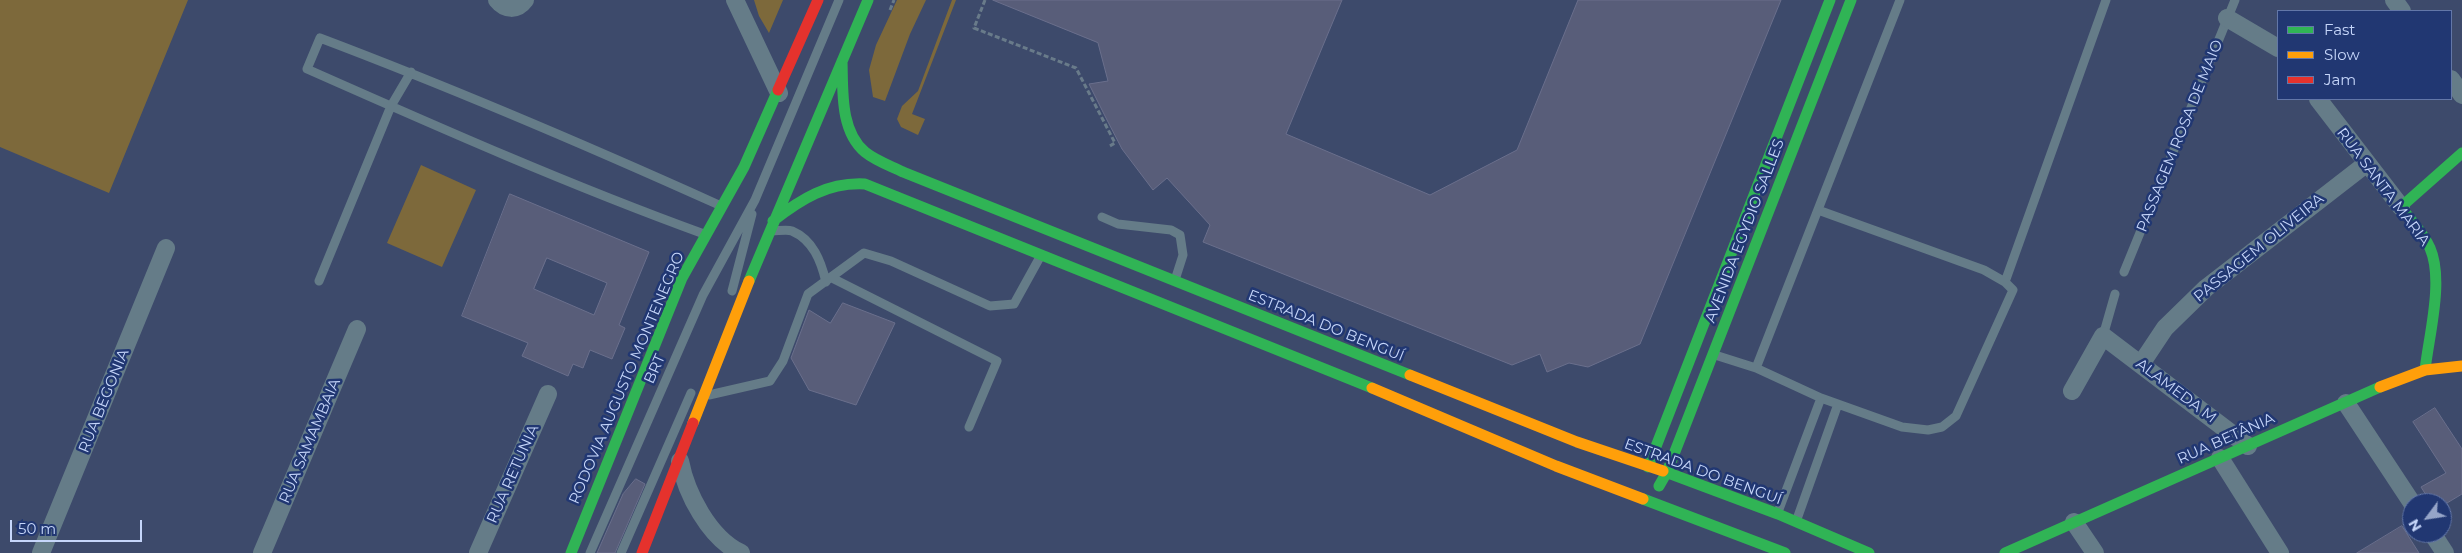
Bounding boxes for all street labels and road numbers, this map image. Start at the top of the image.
street label: PASSAGEM ROSA DE MAIO [2133,37,2227,235]
street label: RUA SANTA MARIA [2333,124,2433,250]
street label: AVENIDA EGYDIO SALLES [1702,137,1788,325]
street label: PASSAGEM OLIVEIRA [2190,190,2328,306]
street label: RODOVIA AUGUSTO MONTENEGRO [565,249,689,507]
street label: ESTRADA DO BENGUÍ [1245,286,1407,366]
street label: RUA BEGONIA [75,347,133,455]
street label: BRT [641,351,669,387]
street label: ALAMEDA M [2132,355,2220,427]
street label: RUA SAMAMBAIA [276,376,344,506]
street label: RUA BETÂNIA [2174,409,2278,469]
street label: RUA RETUNIA [483,422,543,526]
street label: ESTRADA DO BENGUÍ [1622,435,1784,509]

